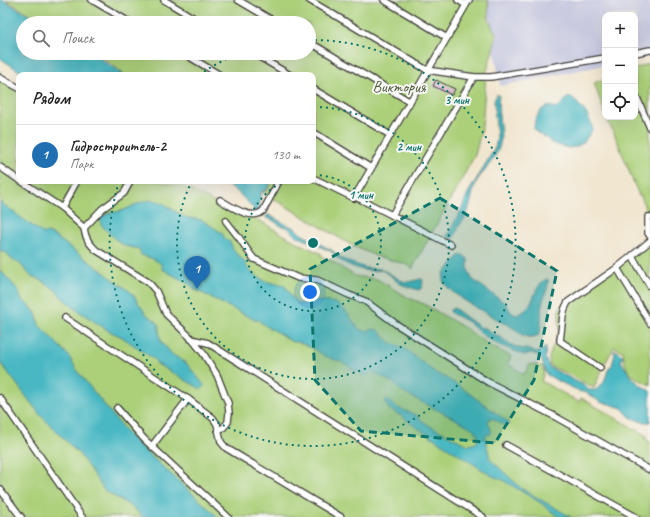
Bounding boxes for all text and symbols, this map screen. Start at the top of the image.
map controls [602,12,638,120]
button: + [602,12,638,48]
search box [16,16,316,60]
icon: search [30,27,52,49]
text: Поиск [62,29,94,48]
button: − [602,48,638,84]
park label: Виктория [373,77,427,97]
button: locate [602,84,638,120]
text: Рядом [32,88,70,109]
text: 3 мин [445,92,470,108]
text: Гидростроитель-2 [70,137,166,156]
text: 2 мин [397,139,422,155]
text: 1 [42,147,48,163]
text: 130 m [272,147,300,163]
text: Парк [70,156,93,172]
text: 1 мин [349,187,374,203]
centre of rings [306,236,320,250]
pin: 1 [184,256,210,289]
your location [300,282,320,302]

